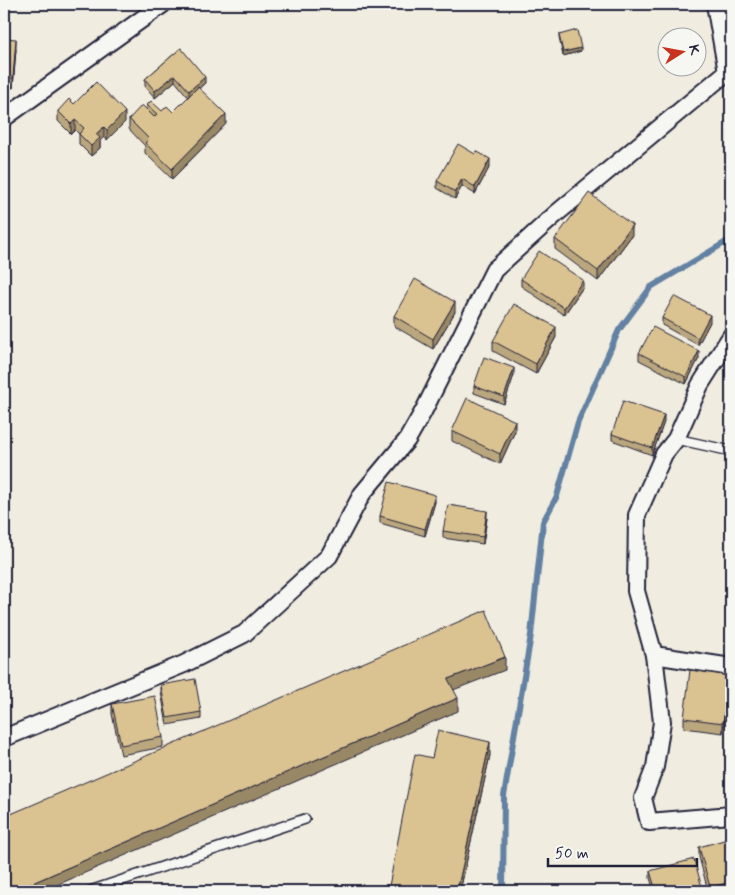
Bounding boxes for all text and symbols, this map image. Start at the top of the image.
north arrow [658,28,708,78]
text: K [684,43,704,57]
scale bar [548,835,696,867]
text: 50 m [555,844,589,864]

